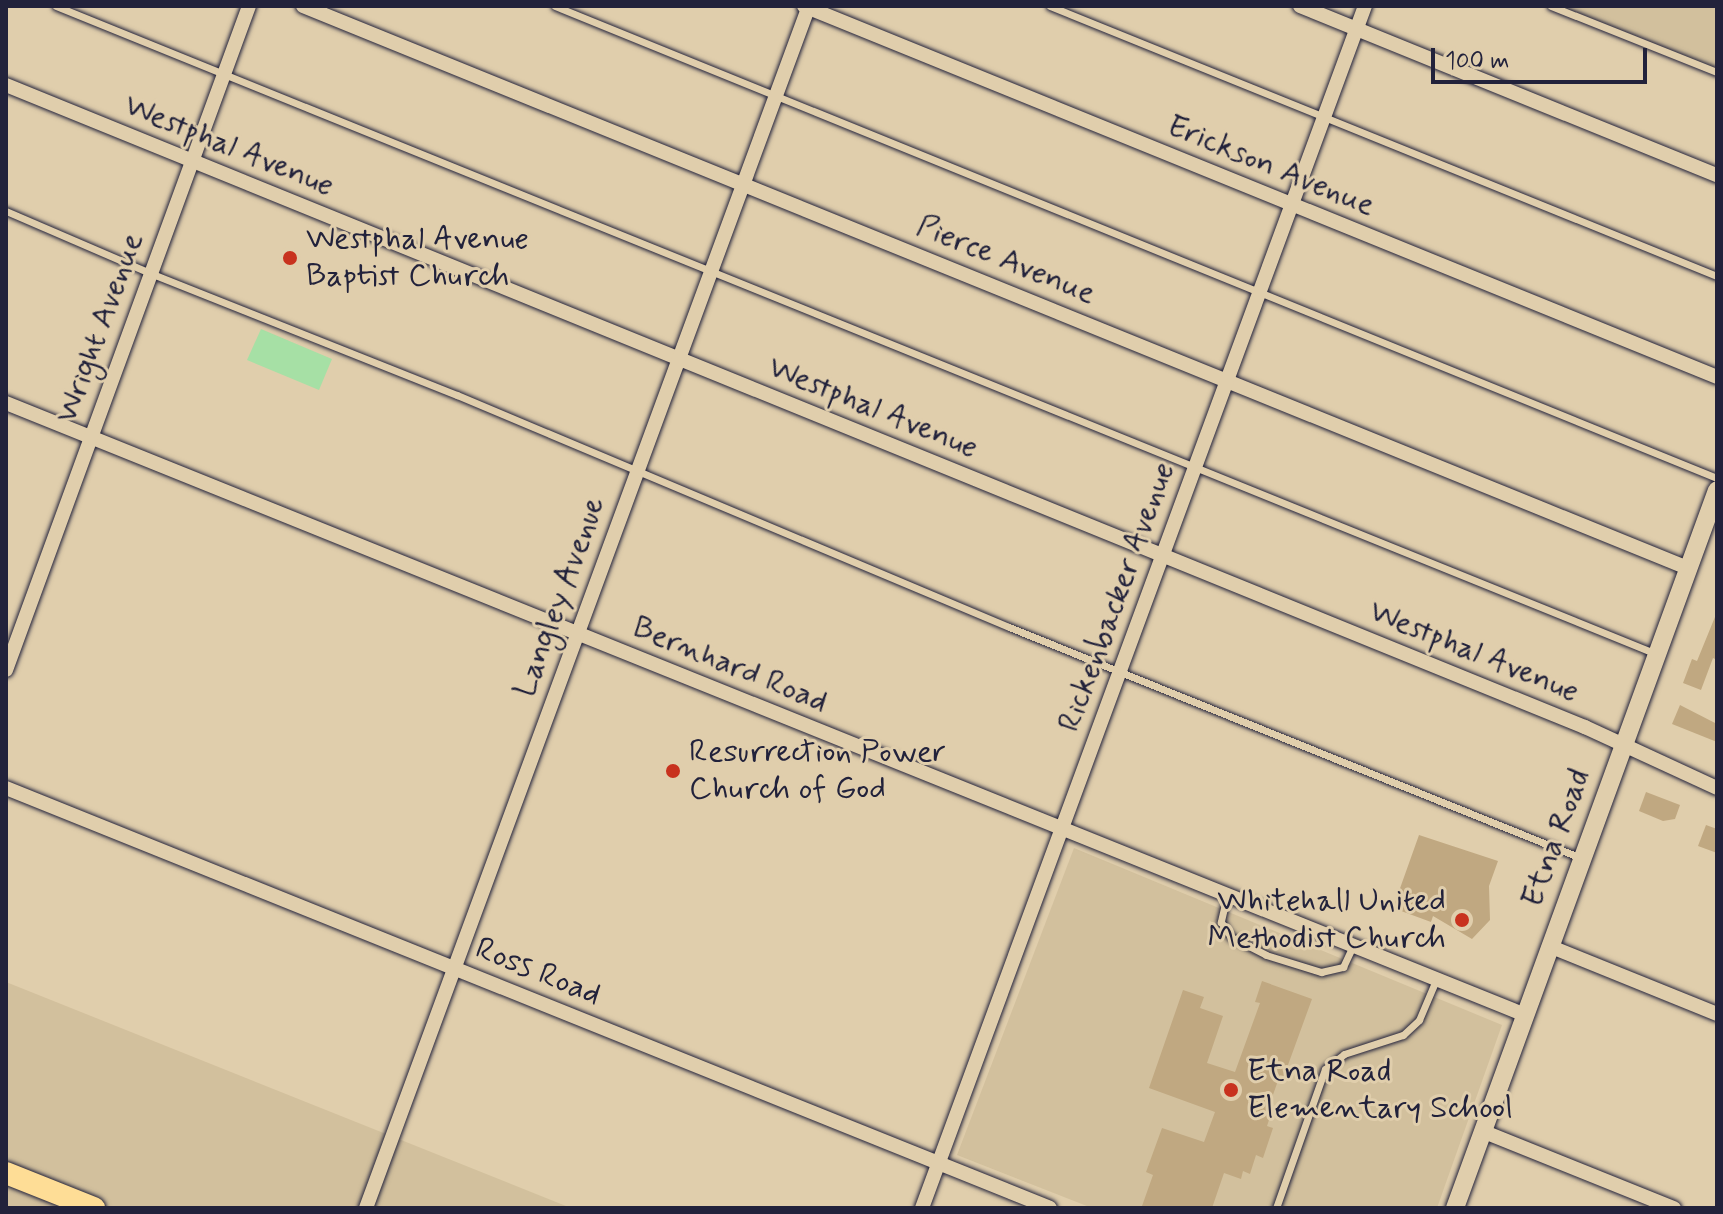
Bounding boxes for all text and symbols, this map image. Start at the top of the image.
scale bar [1435,32,1651,82]
text: 100 m [1445,46,1509,77]
street label: Westphal Avenue [117,86,341,206]
street label: Erickson Avenue [1161,107,1381,225]
street label: Pierce Avenue [911,207,1101,313]
place label: Westphal Avenue Baptist Church [306,221,533,296]
street label: Wright Avenue [47,227,153,429]
marker: Westphal Avenue Baptist Church [281,249,299,267]
street label: Westphal Avenue [761,348,985,468]
street label: Rickenbacker Avenue [1049,454,1185,740]
street label: Langley Avenue [505,488,615,706]
street label: Westphal Avenue [1362,592,1586,712]
street label: Bernhard Road [627,608,833,722]
place label: Resurrection Power Church of God [689,734,939,809]
marker: Resurrection Power Church of God [664,762,682,780]
street label: Etna Road [1514,764,1598,912]
place label: Whitehall United Methodist Church [1208,883,1446,958]
marker: Whitehall United Methodist Church [1453,911,1471,929]
street label: Ross Road [470,929,606,1015]
place label: Etna Road Elementary School [1247,1053,1513,1128]
marker: Etna Road Elementary School [1222,1081,1240,1099]

